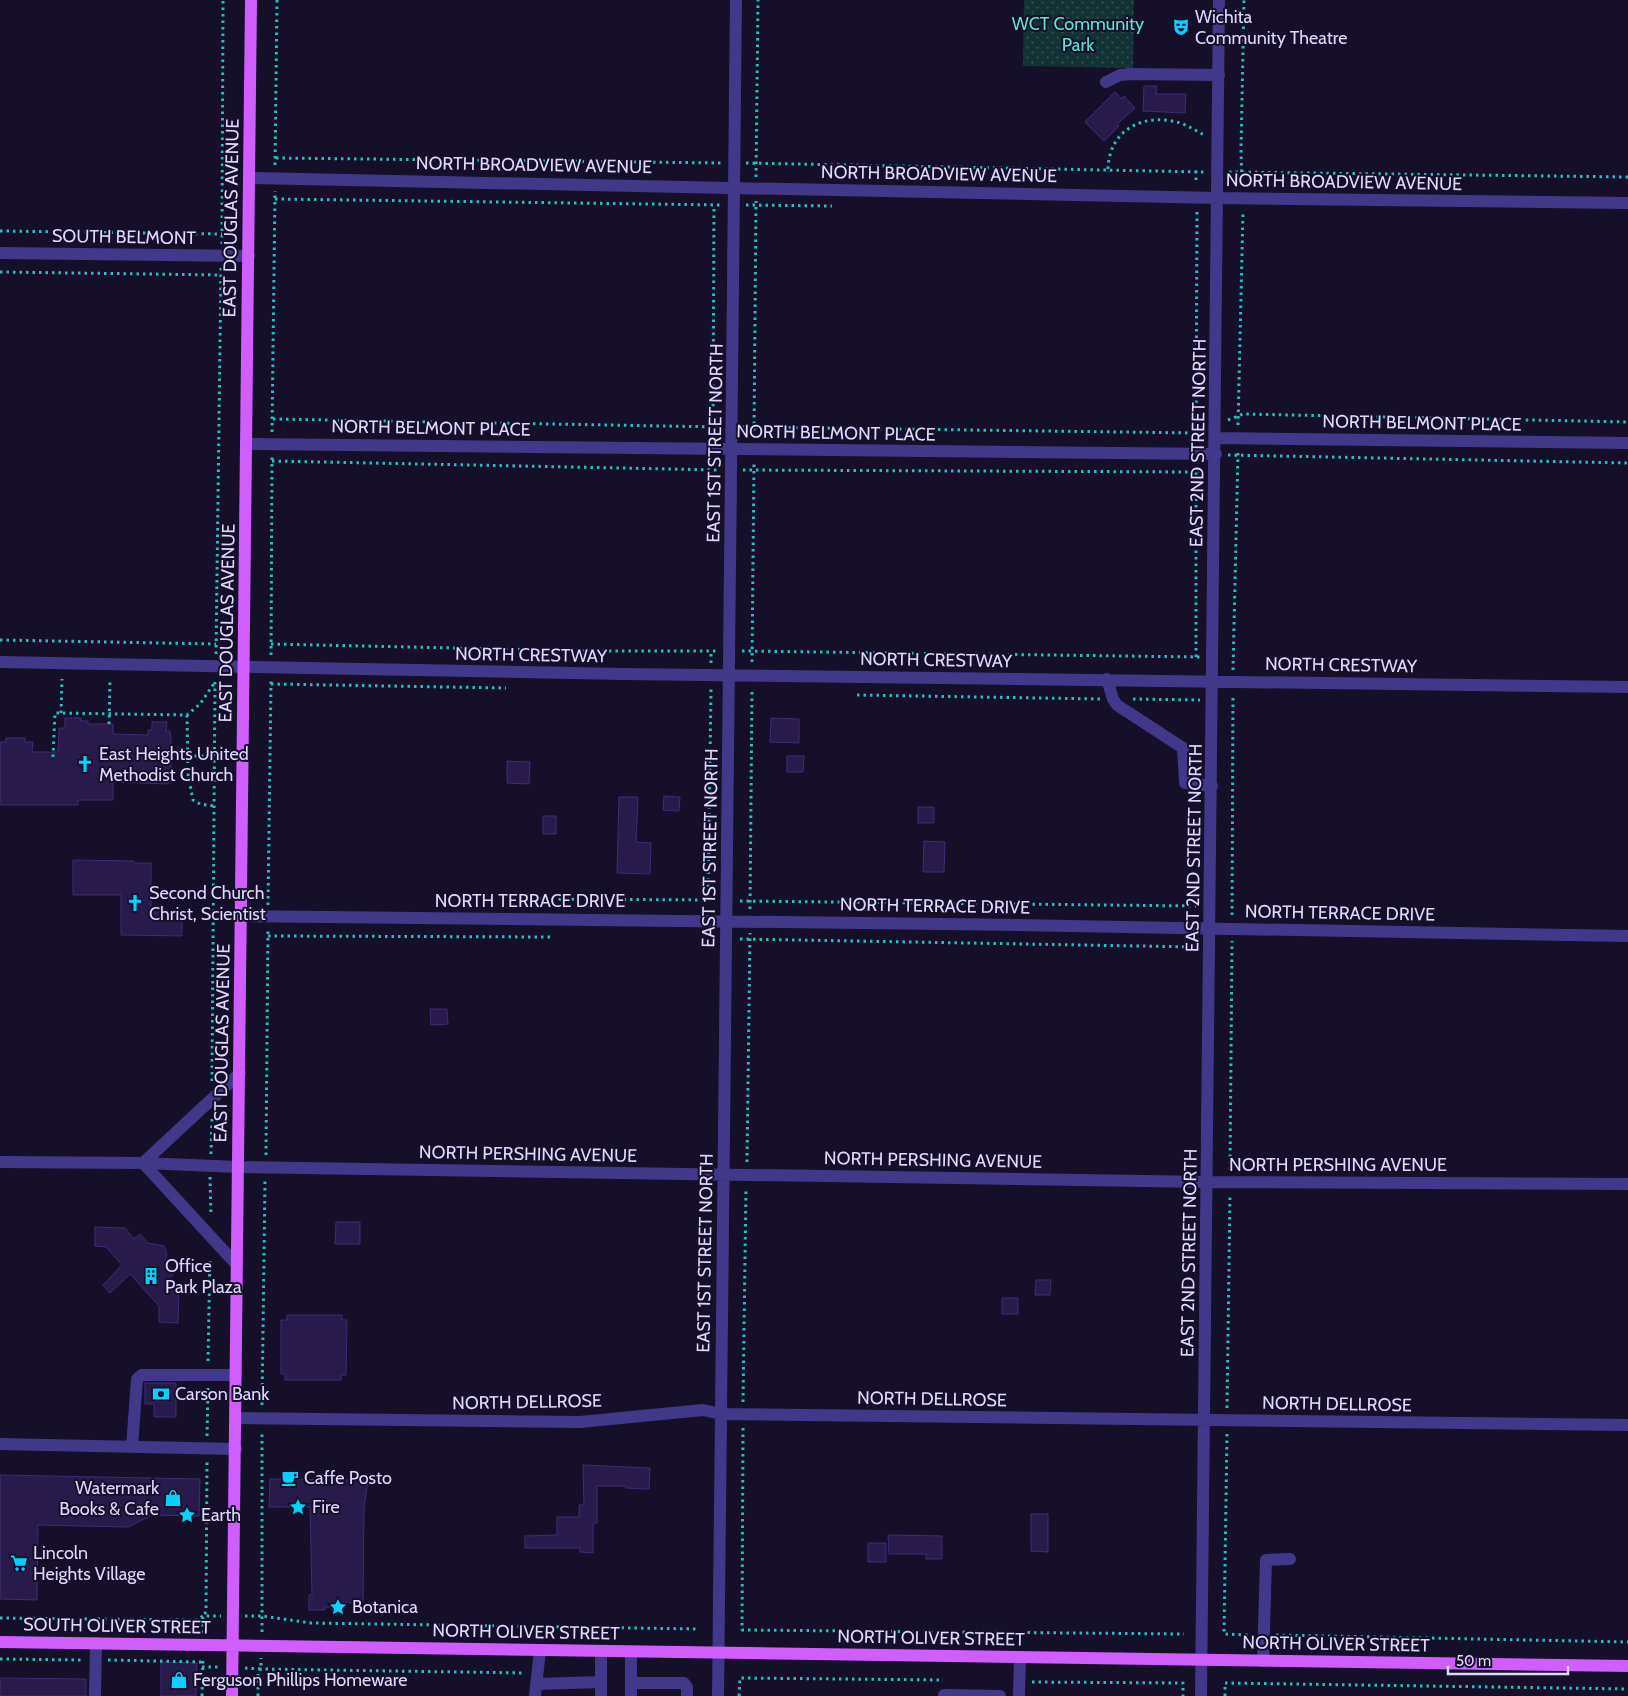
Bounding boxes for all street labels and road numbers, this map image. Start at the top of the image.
street label: EAST DOUGLAS AVENUE [218,118,244,318]
street label: NORTH BROADVIEW AVENUE [416,152,652,178]
street label: NORTH BROADVIEW AVENUE [821,161,1057,187]
street label: NORTH BROADVIEW AVENUE [1226,169,1462,195]
street label: SOUTH BELMONT [52,225,197,249]
street label: EAST 2ND STREET NORTH [1185,339,1211,547]
street label: EAST 1ST STREET NORTH [702,343,728,543]
street label: NORTH BELMONT PLACE [1322,410,1522,436]
street label: NORTH BELMONT PLACE [331,415,531,441]
street label: NORTH BELMONT PLACE [736,420,936,446]
street label: EAST DOUGLAS AVENUE [214,523,240,723]
street label: NORTH CRESTWAY [455,643,608,667]
street label: NORTH CRESTWAY [860,648,1013,672]
street label: NORTH CRESTWAY [1265,653,1418,677]
street label: EAST 2ND STREET NORTH [1181,744,1207,952]
street label: EAST 1ST STREET NORTH [697,748,723,948]
street label: NORTH TERRACE DRIVE [435,890,625,912]
street label: NORTH TERRACE DRIVE [840,893,1030,919]
street label: NORTH TERRACE DRIVE [1245,900,1435,926]
street label: EAST DOUGLAS AVENUE [209,943,235,1143]
street label: NORTH PERSHING AVENUE [419,1141,637,1167]
street label: NORTH PERSHING AVENUE [824,1147,1042,1173]
street label: EAST 2ND STREET NORTH [1176,1149,1202,1357]
street label: EAST 1ST STREET NORTH [692,1153,718,1353]
street label: NORTH PERSHING AVENUE [1229,1154,1447,1176]
street label: NORTH DELLROSE [857,1387,1007,1411]
street label: NORTH DELLROSE [452,1390,602,1414]
street label: NORTH DELLROSE [1262,1392,1412,1416]
street label: SOUTH OLIVER STREET [23,1613,211,1639]
street label: NORTH OLIVER STREET [432,1619,620,1645]
street label: NORTH OLIVER STREET [837,1625,1025,1651]
street label: NORTH OLIVER STREET [1242,1631,1430,1657]

